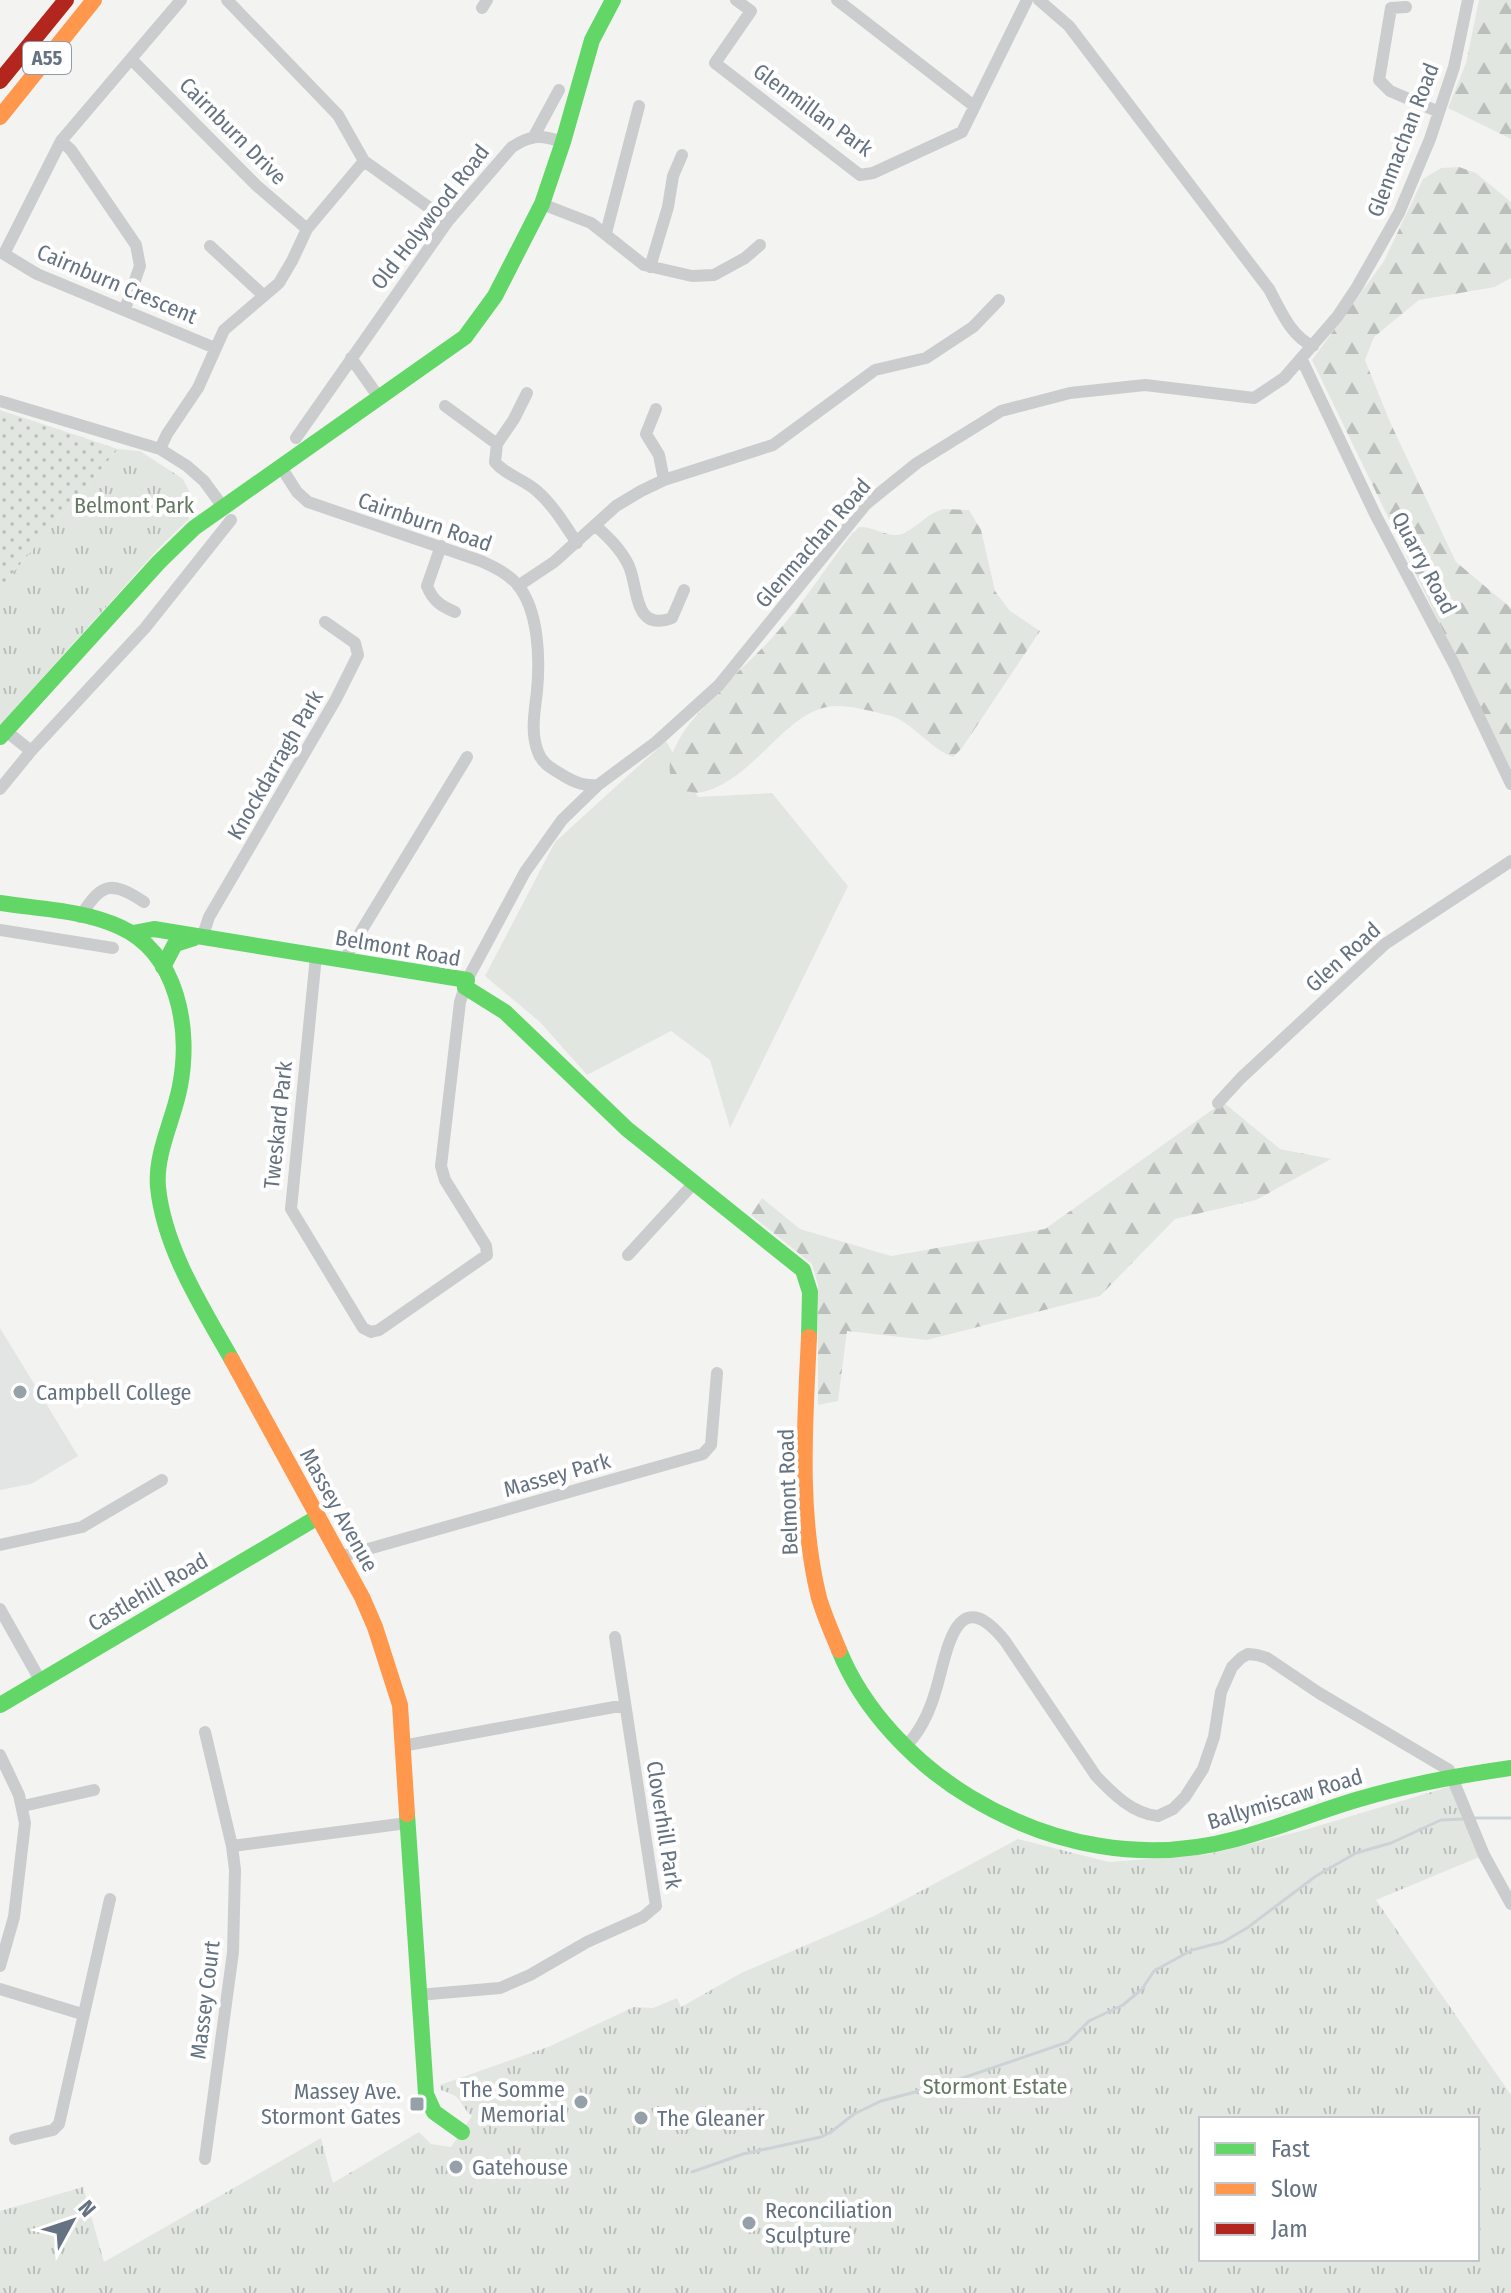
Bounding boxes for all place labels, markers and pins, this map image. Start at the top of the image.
place label: Campbell College [36,1379,191,1406]
marker: Campbell College [11,1383,29,1401]
place label: The Somme Memorial [460,2076,565,2128]
place label: Massey Ave. Stormont Gates [261,2078,401,2130]
marker: The Somme Memorial [572,2093,590,2111]
marker: Massey Ave. Stormont Gates [408,2095,426,2113]
place label: The Gleaner [657,2105,765,2132]
marker: The Gleaner [632,2109,650,2127]
place label: Gatehouse [472,2154,568,2181]
marker: Gatehouse [447,2158,465,2176]
place label: Reconciliation Sculpture [765,2197,893,2249]
marker: Reconciliation Sculpture [740,2214,758,2232]

